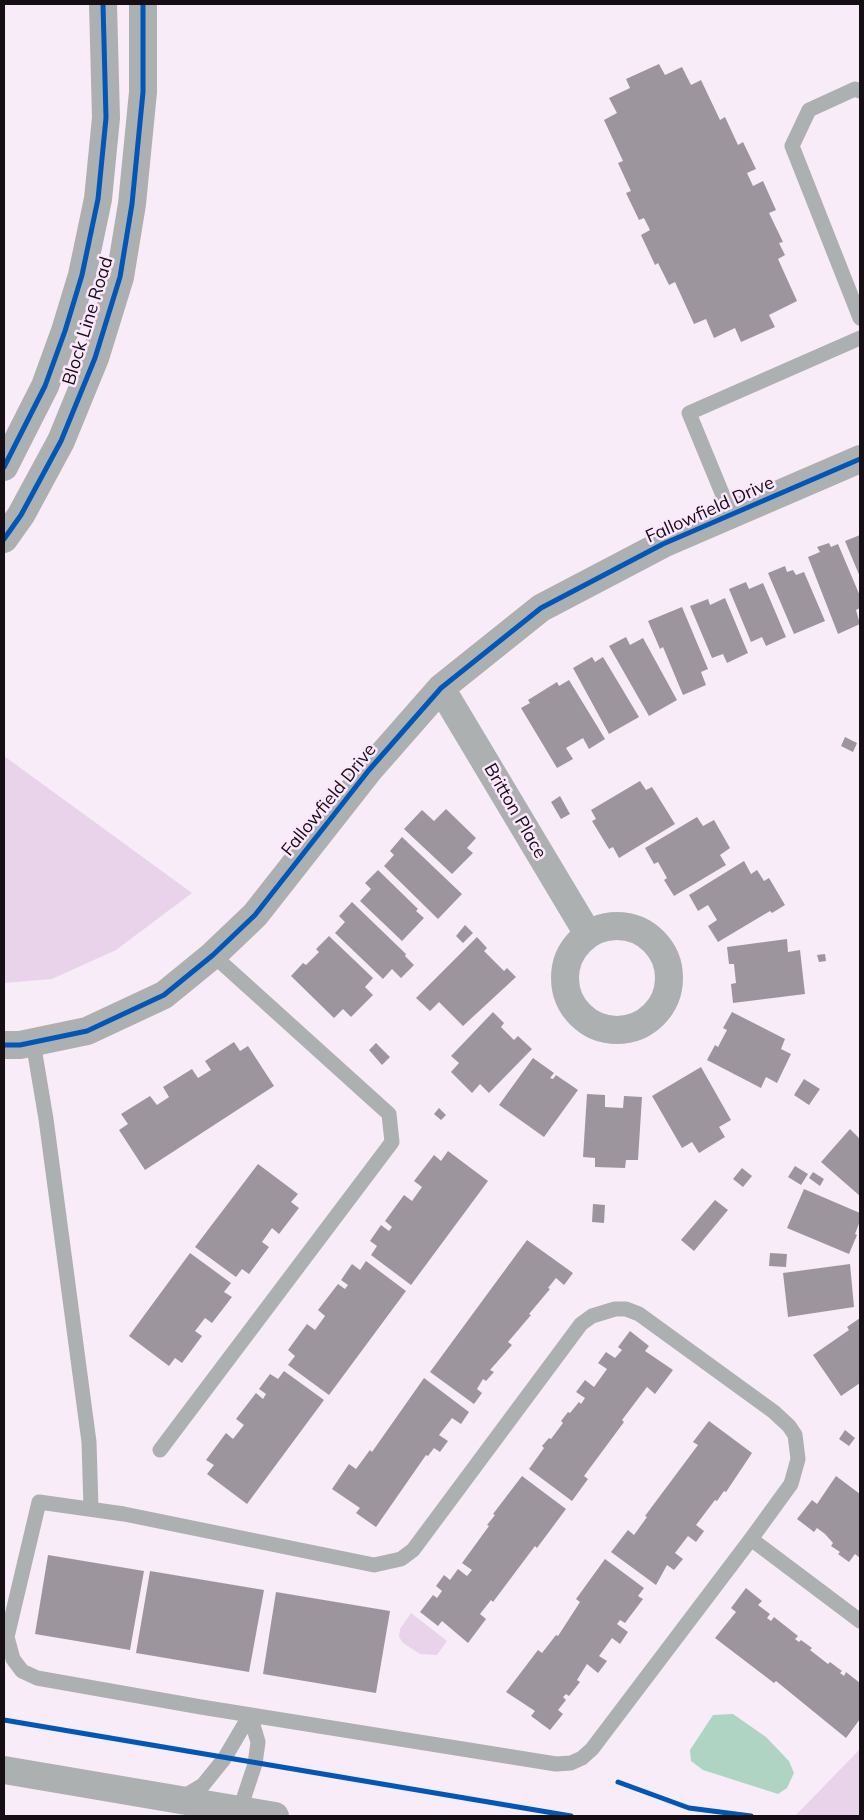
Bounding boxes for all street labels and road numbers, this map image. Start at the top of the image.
street label: Block Line Road [58,254,118,388]
street label: Fallowfield Drive [642,472,778,548]
street label: Fallowfield Drive [277,739,381,861]
street label: Britton Place [479,760,551,862]

